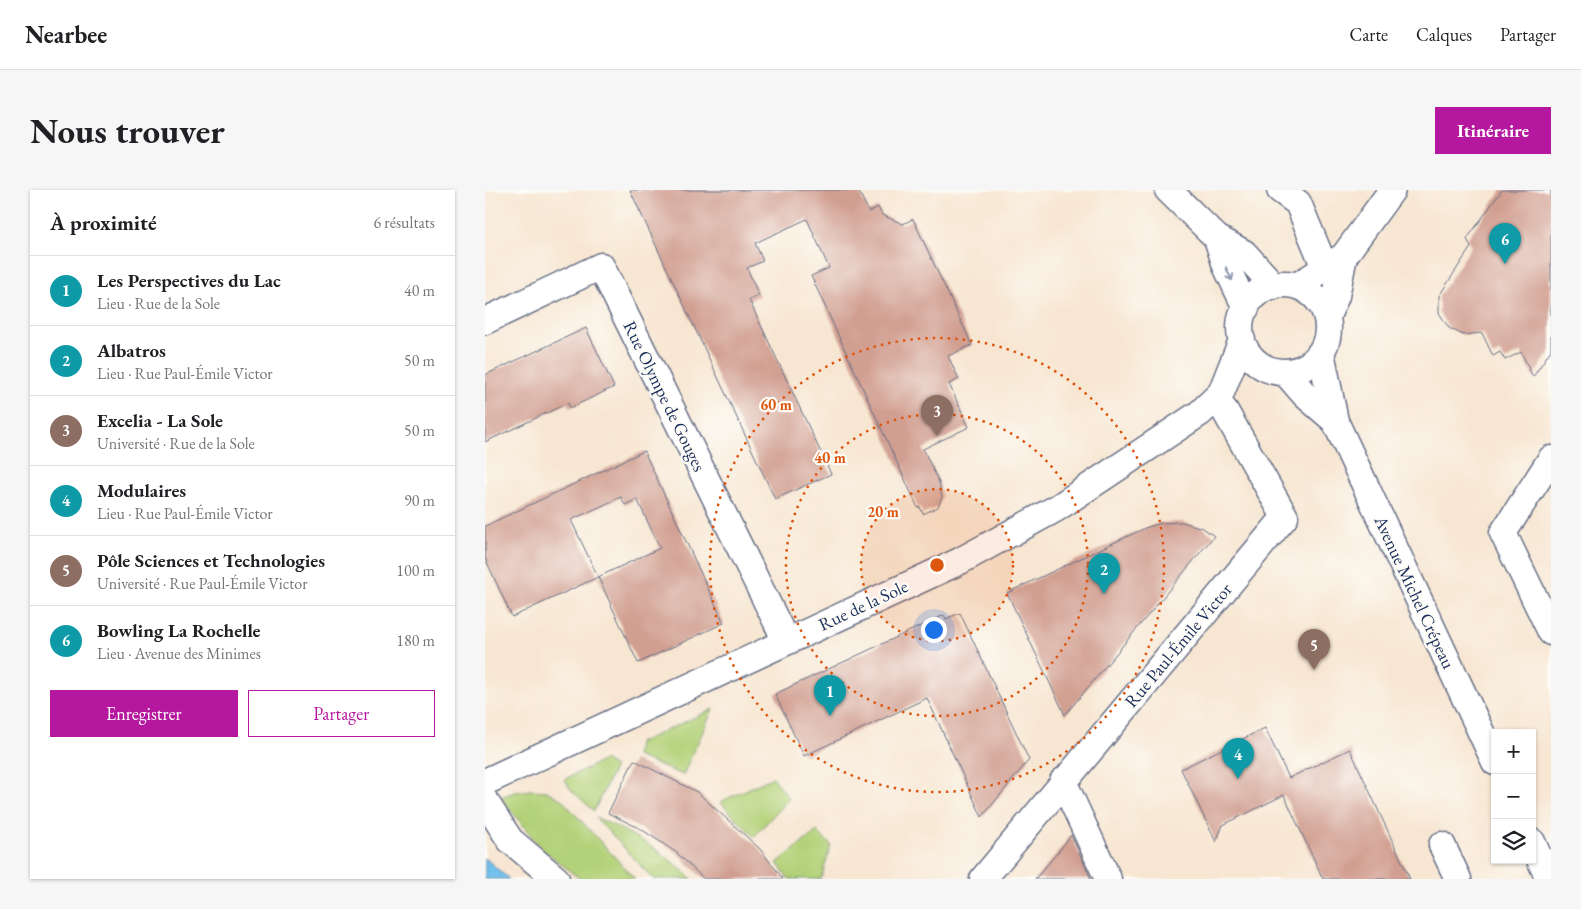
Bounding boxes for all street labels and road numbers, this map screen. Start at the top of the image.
street label: Rue Olympe de Gouges [619,317,712,475]
street label: Avenue Michel Crépeau [1369,511,1461,673]
street label: Rue de la Sole [815,574,911,636]
street label: Rue Paul-Émile Victor [1119,578,1237,712]

